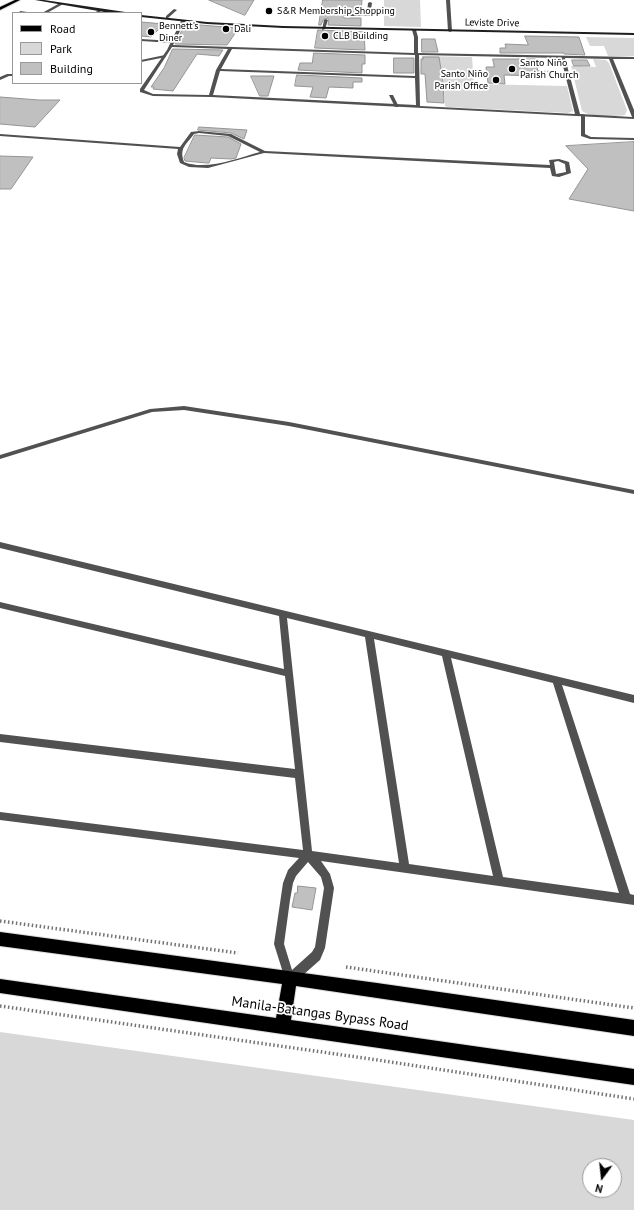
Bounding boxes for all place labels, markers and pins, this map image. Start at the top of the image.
place label: S&R Membership Shopping [277,5,395,17]
marker: S&R Membership Shopping [264,6,274,16]
place label: Bennett's Diner [159,20,198,44]
place label: Dali [234,23,251,35]
marker: Dali [221,24,231,34]
marker: Bennett's Diner [146,27,156,37]
place label: CLB Building [333,30,388,42]
marker: CLB Building [320,31,330,41]
place label: Santo Niño Parish Church [520,57,579,80]
marker: Santo Niño Parish Church [507,64,517,74]
place label: Santo Niño Parish Office [435,68,488,92]
marker: Santo Niño Parish Office [491,75,501,85]

